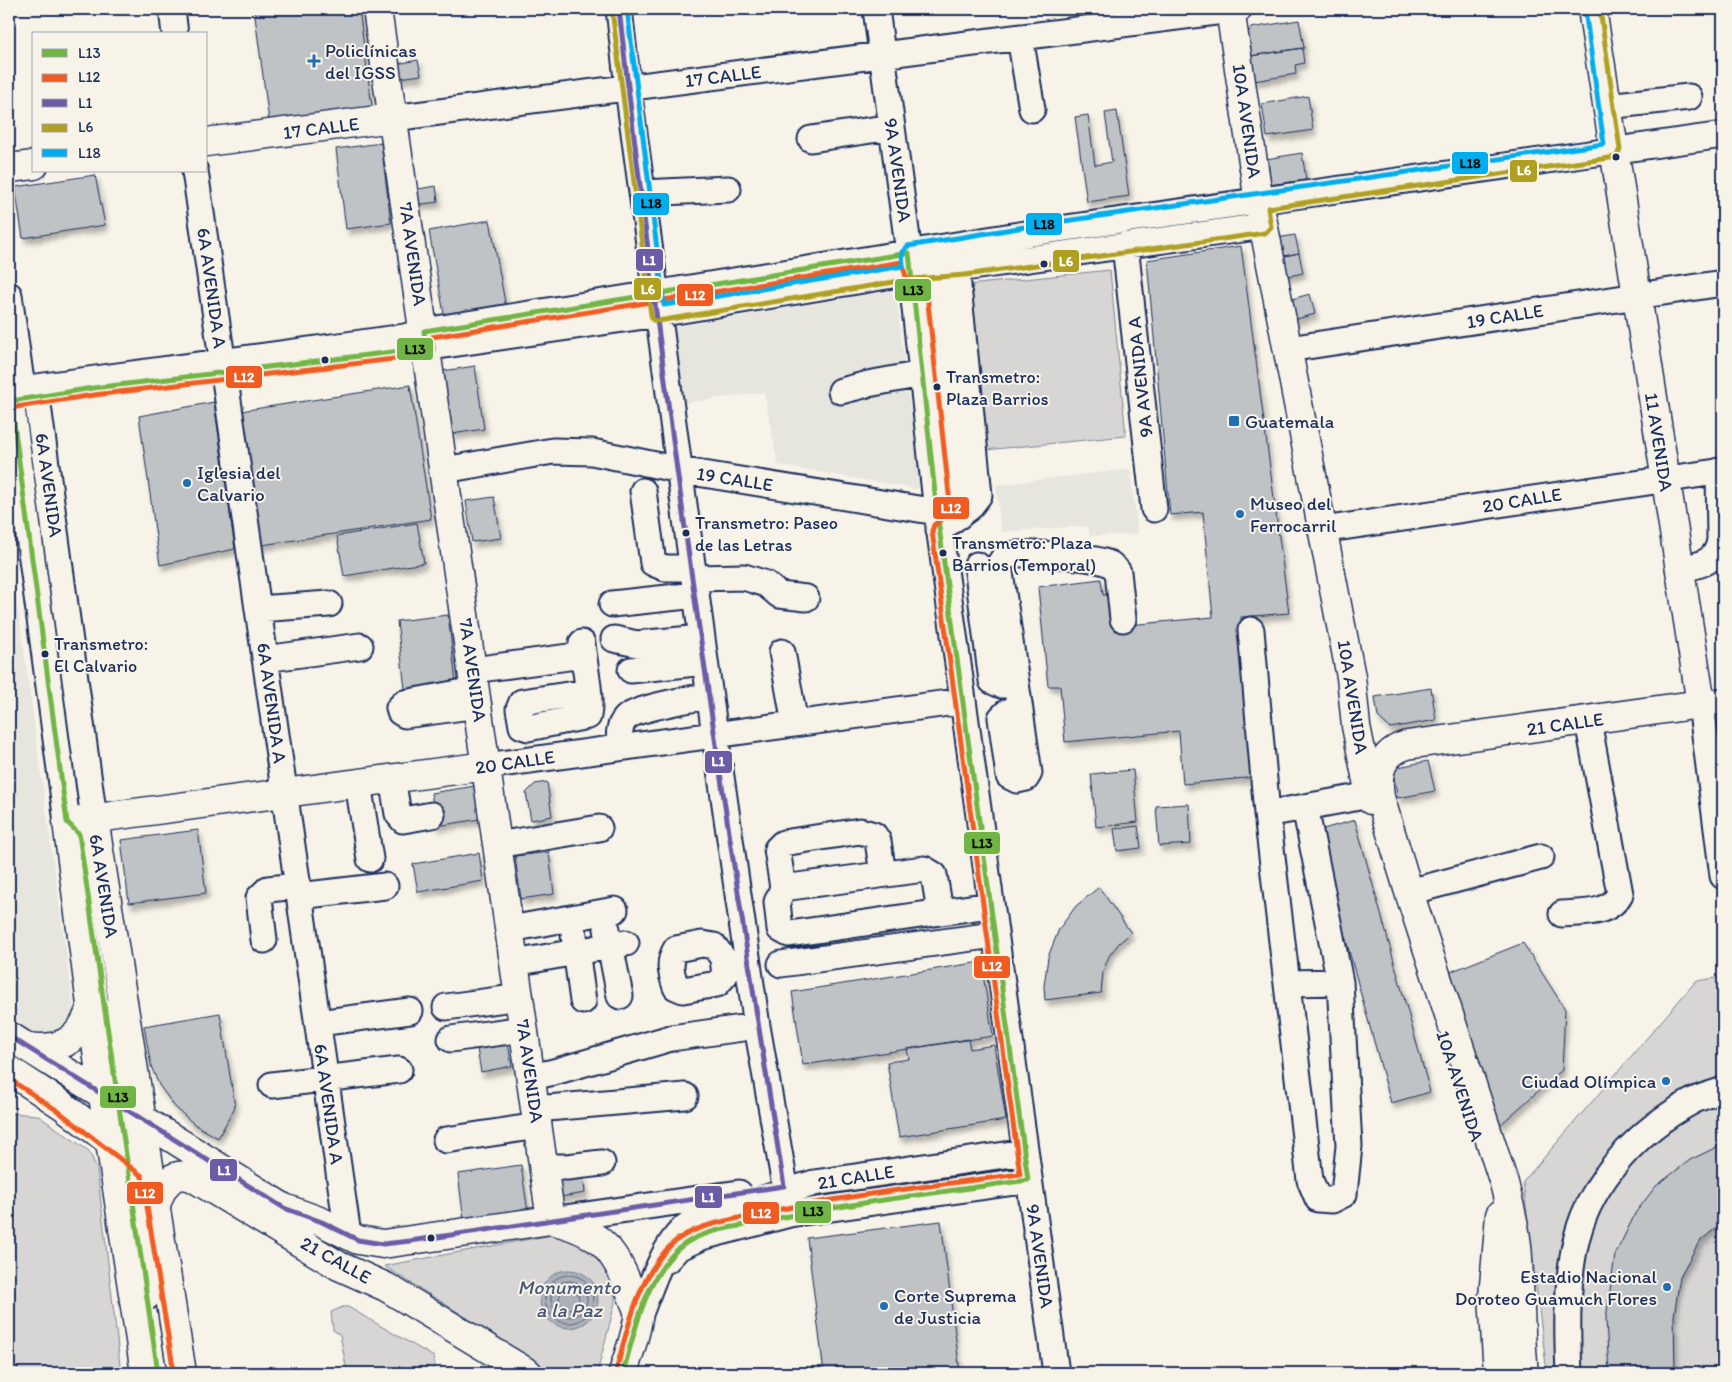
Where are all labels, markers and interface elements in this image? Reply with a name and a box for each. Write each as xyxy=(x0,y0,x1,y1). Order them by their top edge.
legend xyxy=(32,32,208,172)
place label: Policlínicas del IGSS xyxy=(325,39,417,84)
text: L13 xyxy=(78,44,101,62)
marker: Policlínicas del IGSS xyxy=(307,54,321,68)
street label: 17 CALLE xyxy=(684,60,763,92)
street label: 10A AVENIDA xyxy=(1228,62,1266,180)
text: L12 xyxy=(78,68,101,86)
text: L1 xyxy=(78,94,93,112)
street label: 17 CALLE xyxy=(282,112,361,144)
street label: 9A AVENIDA xyxy=(879,116,917,224)
text: L6 xyxy=(78,118,94,136)
text: L18 xyxy=(78,144,101,162)
line badge: L18 xyxy=(1451,151,1489,175)
unlabelled marker xyxy=(1611,152,1621,162)
text: L18 xyxy=(1459,155,1481,172)
line badge: L6 xyxy=(1509,159,1538,183)
text: L6 xyxy=(1517,162,1532,179)
line badge: L18 xyxy=(632,192,670,216)
text: L18 xyxy=(640,195,662,212)
street label: 7A AVENIDA xyxy=(394,201,432,307)
line badge: L18 xyxy=(1025,212,1063,236)
text: L18 xyxy=(1033,216,1055,233)
street label: 6A AVENIDA A xyxy=(192,226,232,350)
line badge: L1 xyxy=(635,248,664,272)
line badge: L6 xyxy=(1052,249,1080,273)
text: L1 xyxy=(642,252,656,269)
text: L6 xyxy=(1059,253,1074,270)
unlabelled marker xyxy=(1039,259,1049,269)
line badge: L6 xyxy=(633,277,662,301)
line badge: L13 xyxy=(894,278,932,302)
text: L6 xyxy=(641,281,656,298)
text: L13 xyxy=(902,282,924,299)
line badge: L12 xyxy=(676,283,714,307)
text: L12 xyxy=(685,287,706,304)
street label: 19 CALLE xyxy=(1465,299,1545,333)
street label: 9A AVENIDA A xyxy=(1122,315,1158,439)
line badge: L13 xyxy=(396,337,434,361)
text: L13 xyxy=(404,341,426,358)
unlabelled marker xyxy=(320,355,330,365)
line badge: L12 xyxy=(225,365,263,389)
place label: Transmetro: Plaza Barrios xyxy=(946,366,1049,410)
text: L12 xyxy=(234,369,255,386)
marker: Transmetro: Plaza Barrios xyxy=(932,382,942,392)
street label: 11 AVENIDA xyxy=(1640,391,1678,493)
place label: Guatemala xyxy=(1245,410,1334,433)
marker: Guatemala xyxy=(1227,414,1241,428)
street label: 6A AVENIDA xyxy=(30,431,68,539)
place label: Iglesia del Calvario xyxy=(197,461,281,506)
street label: 19 CALLE xyxy=(695,462,775,496)
marker: Iglesia del Calvario xyxy=(181,477,193,489)
street label: 20 CALLE xyxy=(1481,482,1564,518)
place label: Museo del Ferrocarril xyxy=(1250,492,1337,537)
line badge: L12 xyxy=(932,496,970,520)
text: L12 xyxy=(941,500,962,517)
marker: Museo del Ferrocarril xyxy=(1234,508,1246,520)
place label: Transmetro: Paseo de las Letras xyxy=(695,512,838,556)
marker: Transmetro: Paseo de las Letras xyxy=(681,528,691,538)
place label: Transmetro: Plaza Barrios (Temporal) xyxy=(952,532,1096,576)
marker: Transmetro: Plaza Barrios (Temporal) xyxy=(938,548,948,558)
street label: 7A AVENIDA xyxy=(454,617,492,723)
place label: Transmetro: El Calvario xyxy=(54,633,148,677)
street label: 10A AVENIDA xyxy=(1333,638,1373,756)
street label: 6A AVENIDA A xyxy=(252,641,292,765)
marker: Transmetro: El Calvario xyxy=(40,649,50,659)
street label: 21 CALLE xyxy=(1525,707,1605,741)
street label: 20 CALLE xyxy=(474,745,557,779)
line badge: L1 xyxy=(704,750,733,774)
text: L1 xyxy=(711,753,725,770)
line badge: L13 xyxy=(963,831,1001,855)
street label: 6A AVENIDA xyxy=(84,832,124,940)
text: L13 xyxy=(971,835,993,852)
line badge: L12 xyxy=(973,955,1011,979)
text: L12 xyxy=(982,958,1003,975)
street label: 7A AVENIDA xyxy=(511,1018,549,1124)
street label: 10A AVENIDA xyxy=(1431,1028,1489,1144)
street label: 6A AVENIDA A xyxy=(309,1042,349,1166)
place label: Ciudad Olímpica xyxy=(1521,1070,1656,1093)
marker: Ciudad Olímpica xyxy=(1660,1075,1672,1087)
line badge: L13 xyxy=(99,1085,137,1109)
text: L13 xyxy=(107,1089,129,1106)
line badge: L1 xyxy=(209,1158,238,1182)
street label: 21 CALLE xyxy=(816,1160,896,1194)
text: L1 xyxy=(217,1162,231,1179)
line badge: L12 xyxy=(126,1181,164,1205)
text: L12 xyxy=(135,1185,156,1202)
line badge: L1 xyxy=(694,1185,723,1209)
text: L1 xyxy=(701,1189,715,1206)
line badge: L13 xyxy=(794,1200,832,1224)
line badge: L12 xyxy=(742,1201,780,1225)
street label: 9A AVENIDA xyxy=(1021,1202,1059,1310)
text: L13 xyxy=(802,1203,824,1220)
text: L12 xyxy=(751,1205,772,1222)
street label: 21 CALLE xyxy=(297,1231,376,1289)
unlabelled marker xyxy=(426,1233,436,1243)
place label: Estadio Nacional Doroteo Guamuch Flores xyxy=(1455,1265,1658,1310)
water label: Monumento a la Paz xyxy=(517,1275,621,1322)
marker: Estadio Nacional Doroteo Guamuch Flores xyxy=(1661,1281,1673,1293)
place label: Corte Suprema de Justicia xyxy=(894,1284,1016,1329)
marker: Corte Suprema de Justicia xyxy=(878,1300,890,1312)

